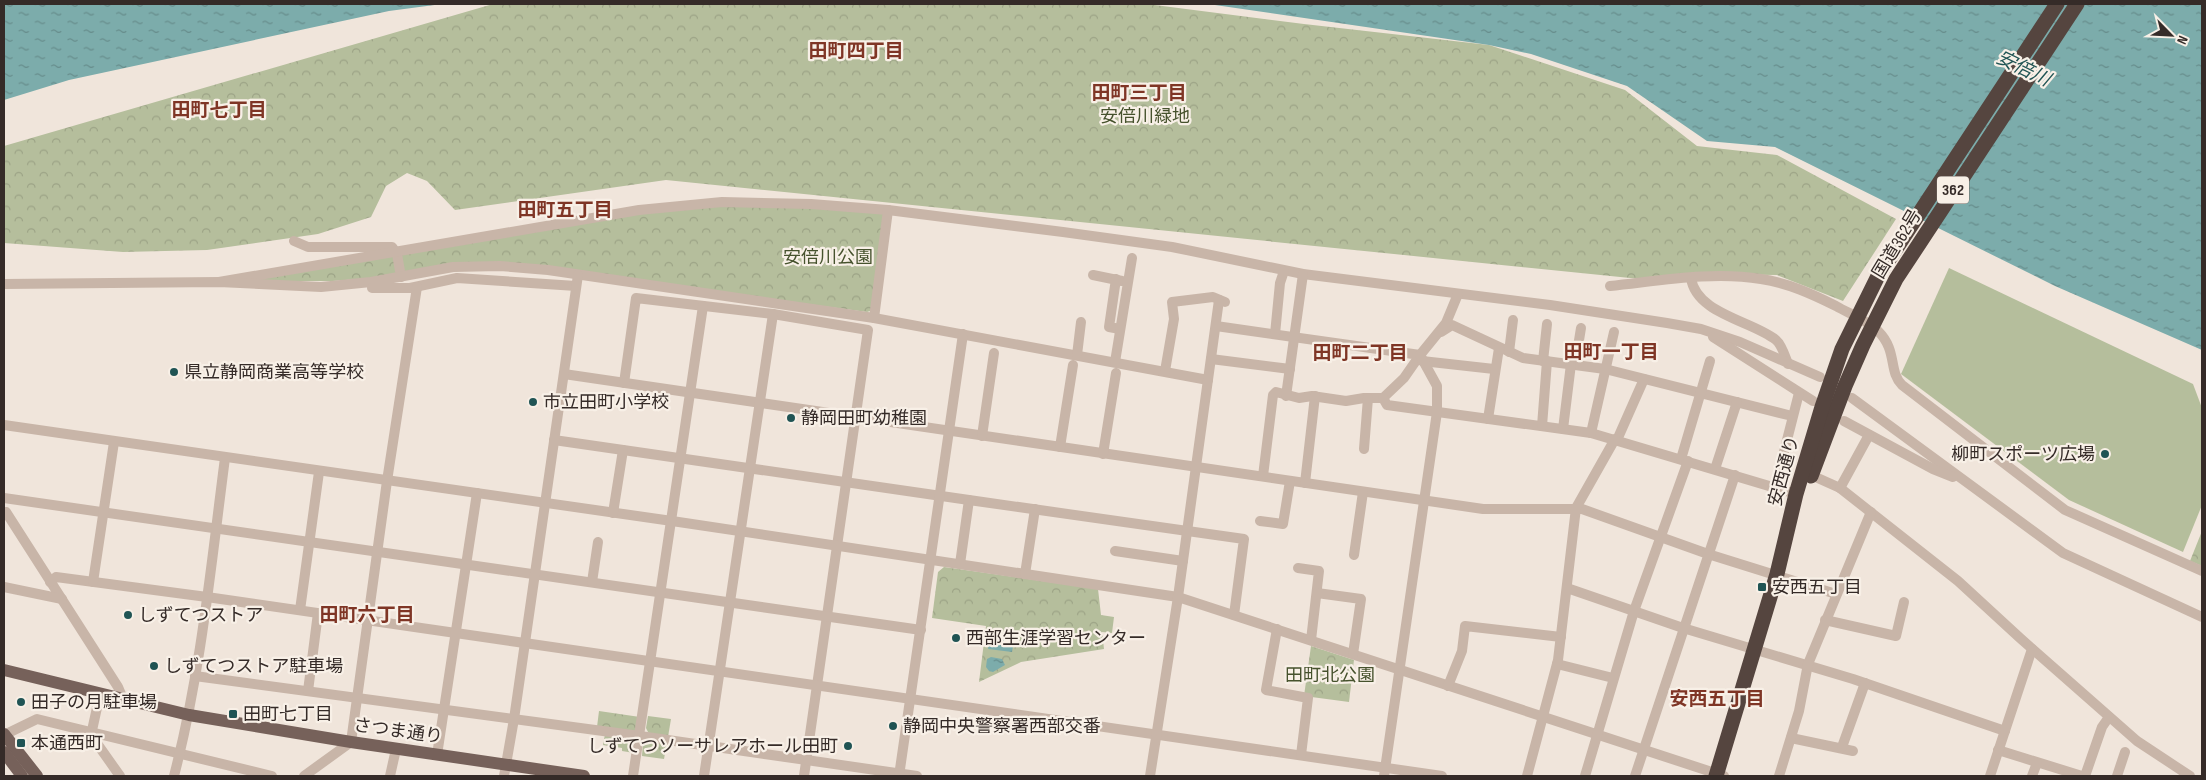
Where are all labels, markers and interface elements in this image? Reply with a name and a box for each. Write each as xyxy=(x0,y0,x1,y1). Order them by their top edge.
north arrow xyxy=(2146,10,2196,60)
text: N xyxy=(2173,33,2192,47)
district label: 田町四丁目 xyxy=(808,40,904,63)
water label: 安倍川 xyxy=(1992,46,2055,93)
district label: 田町三丁目 xyxy=(1091,82,1187,105)
district label: 田町七丁目 xyxy=(171,99,267,122)
park label: 安倍川緑地 xyxy=(1100,106,1190,127)
road number: 362 xyxy=(1937,176,1969,204)
district label: 田町五丁目 xyxy=(517,199,613,222)
street label: 国道362号 xyxy=(1868,206,1926,282)
park label: 安倍川公園 xyxy=(783,247,873,268)
district label: 田町一丁目 xyxy=(1563,341,1659,364)
district label: 田町二丁目 xyxy=(1312,342,1408,365)
place label: 県立静岡商業高等学校 xyxy=(184,362,364,383)
marker: 県立静岡商業高等学校 xyxy=(168,366,180,378)
place label: 市立田町小学校 xyxy=(543,392,669,413)
marker: 市立田町小学校 xyxy=(527,396,539,408)
place label: 静岡田町幼稚園 xyxy=(801,408,927,429)
marker: 静岡田町幼稚園 xyxy=(785,412,797,424)
street label: 安西通り xyxy=(1765,434,1803,508)
place label: 柳町スポーツ広場 xyxy=(1951,444,2095,465)
marker: 柳町スポーツ広場 xyxy=(2099,448,2111,460)
place label: 安西五丁目 xyxy=(1772,577,1862,598)
marker: 安西五丁目 xyxy=(1756,581,1768,593)
district label: 田町六丁目 xyxy=(319,604,415,627)
place label: しずてつストア xyxy=(138,605,263,626)
marker: しずてつストア xyxy=(122,609,134,621)
place label: 西部生涯学習センター xyxy=(966,628,1146,649)
marker: 西部生涯学習センター xyxy=(950,632,962,644)
place label: しずてつストア駐車場 xyxy=(164,656,343,677)
marker: しずてつストア駐車場 xyxy=(148,660,160,672)
park label: 田町北公園 xyxy=(1285,665,1375,686)
district label: 安西五丁目 xyxy=(1669,688,1765,711)
place label: 田子の月駐車場 xyxy=(31,692,157,713)
marker: 田子の月駐車場 xyxy=(15,696,27,708)
place label: 田町七丁目 xyxy=(243,704,333,725)
marker: 田町七丁目 xyxy=(227,708,239,720)
street label: さつま通り xyxy=(352,714,444,748)
place label: 静岡中央警察署西部交番 xyxy=(903,716,1101,737)
marker: 静岡中央警察署西部交番 xyxy=(887,720,899,732)
place label: 本通西町 xyxy=(31,733,103,754)
place label: しずてつソーサレアホール田町 xyxy=(587,736,838,757)
marker: 本通西町 xyxy=(15,737,27,749)
marker: しずてつソーサレアホール田町 xyxy=(842,740,854,752)

